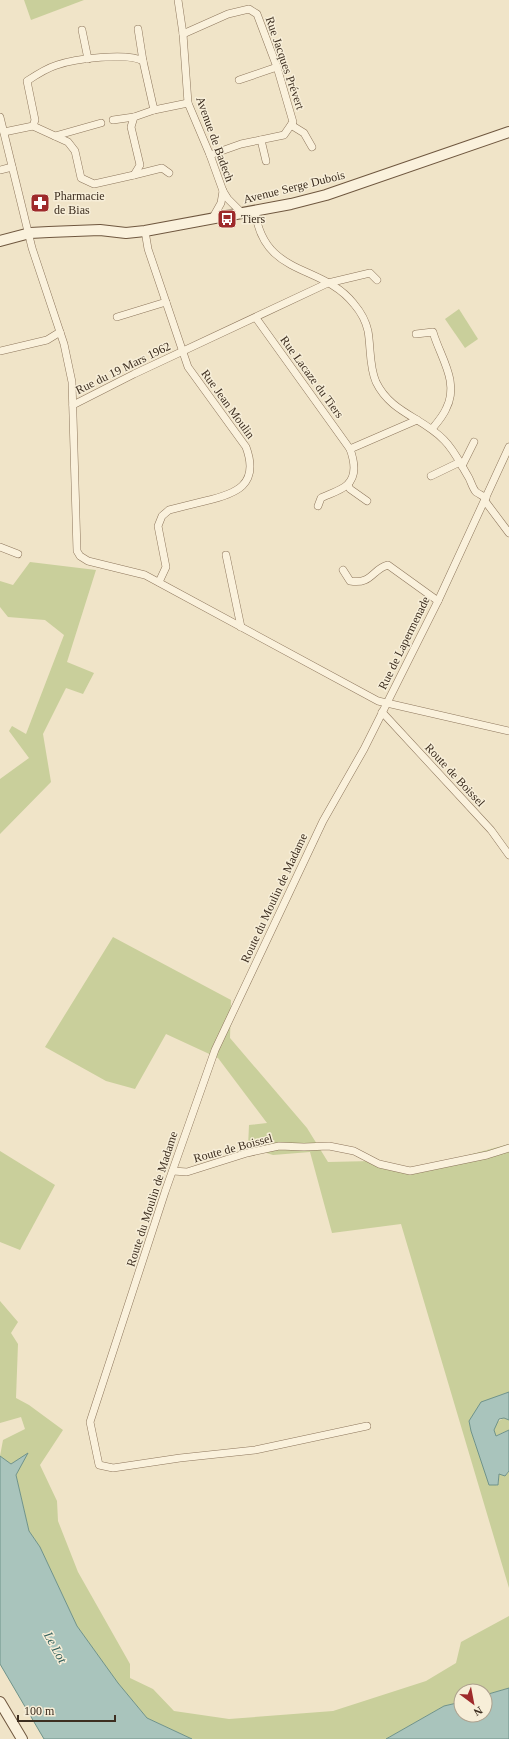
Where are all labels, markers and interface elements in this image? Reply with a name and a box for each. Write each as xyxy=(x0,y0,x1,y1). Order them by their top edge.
street label: Rue Jacques Prévert xyxy=(263,15,308,112)
street label: Avenue de Badech xyxy=(193,94,237,184)
street label: Avenue Serge Dubois xyxy=(242,168,347,206)
place label: Pharmacie de Bias xyxy=(54,189,105,217)
pharmacy icon: Pharmacie de Bias xyxy=(29,192,51,214)
bus stop icon: Tiers xyxy=(216,208,238,230)
place label: Tiers xyxy=(241,212,266,226)
street label: Rue Lacaze du Tiers xyxy=(277,333,347,421)
street label: Rue du 19 Mars 1962 xyxy=(73,339,173,397)
street label: Rue Jean Moulin xyxy=(198,367,258,441)
street label: Rue de Lapermenade xyxy=(375,594,433,692)
street label: Route de Boissel xyxy=(422,740,488,810)
street label: Route du Moulin de Madame xyxy=(238,831,310,965)
street label: Route du Moulin de Madame xyxy=(124,1130,180,1268)
street label: Route de Boissel xyxy=(192,1131,275,1165)
water label: Le Lot xyxy=(40,1628,70,1666)
north arrow xyxy=(453,1683,493,1723)
scale bar xyxy=(18,1697,115,1723)
text: 100 m xyxy=(24,1704,55,1718)
text: N xyxy=(472,1704,485,1719)

